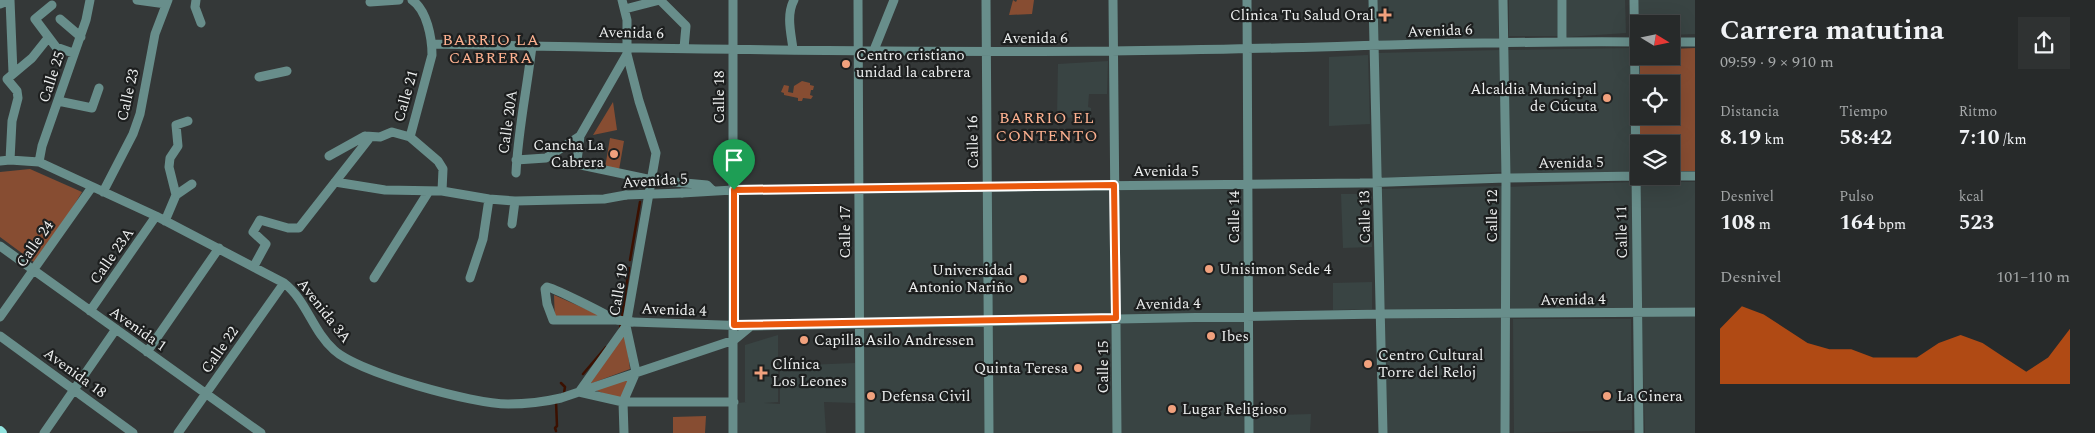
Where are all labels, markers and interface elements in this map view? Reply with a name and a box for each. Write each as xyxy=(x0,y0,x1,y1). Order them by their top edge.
place label: Clinica Tu Salud Oral xyxy=(1230,4,1374,27)
marker: Clinica Tu Salud Oral xyxy=(1378,8,1392,22)
text: Carrera matutina xyxy=(1720,9,1944,52)
north arrow xyxy=(1630,15,1680,65)
map controls xyxy=(1630,15,1680,185)
button: share xyxy=(2018,17,2070,69)
street label: Avenida 6 xyxy=(1407,18,1474,44)
street label: Avenida 6 xyxy=(598,21,664,45)
street label: Avenida 6 xyxy=(1002,27,1068,50)
district label: BARRIO LA CABRERA xyxy=(442,28,540,70)
place label: Centro cristiano unidad la cabrera xyxy=(856,44,971,84)
street label: Calle 25 xyxy=(33,48,71,106)
text: 09:59 · 9 × 910 m xyxy=(1720,50,1834,74)
marker: Centro cristiano unidad la cabrera xyxy=(840,58,852,70)
street label: Calle 23 xyxy=(111,66,145,123)
street label: Calle 21 xyxy=(388,67,424,125)
street label: Calle 18 xyxy=(708,71,731,123)
button: locate xyxy=(1630,75,1680,125)
place label: Alcaldia Municipal de Cúcuta xyxy=(1470,78,1598,118)
street label: Calle 20A xyxy=(492,89,524,155)
marker: Alcaldia Municipal de Cúcuta xyxy=(1601,92,1613,104)
text: Distancia xyxy=(1720,101,1779,122)
text: Tiempo xyxy=(1839,101,1888,122)
text: Ritmo xyxy=(1959,101,1997,122)
district label: BARRIO EL CONTENTO xyxy=(995,106,1099,148)
street label: Calle 16 xyxy=(961,115,985,169)
text: 8.19 xyxy=(1720,122,1761,154)
text: 58:42 xyxy=(1839,122,1892,154)
text: 7:10 xyxy=(1959,122,2000,154)
text: km xyxy=(1761,129,1784,150)
text: /km xyxy=(2000,129,2027,150)
place label: Cancha La Cabrera xyxy=(533,134,605,174)
button: layers xyxy=(1630,135,1680,185)
pin xyxy=(713,139,755,190)
icon: arrive xyxy=(720,146,748,174)
marker: Cancha La Cabrera xyxy=(608,148,620,160)
street label: Avenida 5 xyxy=(1538,151,1604,175)
street label: Avenida 5 xyxy=(1133,160,1199,183)
street label: Avenida 5 xyxy=(622,167,688,195)
text: Desnivel xyxy=(1720,186,1774,207)
text: Pulso xyxy=(1839,186,1874,207)
text: kcal xyxy=(1959,186,1984,207)
street label: Calle 14 xyxy=(1223,190,1246,243)
street label: Calle 13 xyxy=(1353,190,1377,244)
street label: Calle 12 xyxy=(1481,190,1504,242)
street label: Calle 11 xyxy=(1610,205,1634,259)
street label: Calle 17 xyxy=(834,206,857,258)
text: 108 xyxy=(1720,207,1755,239)
text: 164 xyxy=(1839,207,1875,239)
text: 523 xyxy=(1959,207,1994,239)
text: m xyxy=(1755,214,1771,235)
text: bpm xyxy=(1875,214,1906,235)
street label: Calle 24 xyxy=(10,215,60,272)
street label: Calle 23A xyxy=(84,223,140,289)
place label: Unisimon Sede 4 xyxy=(1219,258,1332,281)
place label: Universidad Antonio Nariño xyxy=(908,259,1013,299)
street label: Calle 19 xyxy=(603,262,635,318)
marker: Unisimon Sede 4 xyxy=(1203,263,1215,275)
text: Desnivel xyxy=(1720,265,1781,289)
text: 101–110 m xyxy=(1996,265,2070,289)
marker: Universidad Antonio Nariño xyxy=(1017,273,1029,285)
street label: Avenida 3A xyxy=(291,274,357,348)
street label: Avenida 4 xyxy=(1540,288,1606,312)
street label: Avenida 4 xyxy=(1135,292,1201,316)
street label: Avenida 4 xyxy=(641,297,708,323)
street label: Avenida 1 xyxy=(105,301,171,357)
street label: Calle 22 xyxy=(195,322,245,378)
place label: Ibes xyxy=(1221,325,1249,348)
place label: Capilla Asilo Andressen xyxy=(814,329,975,352)
marker: Ibes xyxy=(1205,330,1217,342)
marker: Capilla Asilo Andressen xyxy=(798,334,810,346)
street label: Calle 15 xyxy=(1092,341,1115,393)
street label: Avenida 18 xyxy=(39,342,111,404)
place label: Centro Cultural Torre del Reloj xyxy=(1378,344,1483,384)
place label: Clínica Los Leones xyxy=(772,353,847,393)
place label: Quinta Teresa xyxy=(974,357,1069,380)
marker: Centro Cultural Torre del Reloj xyxy=(1362,358,1374,370)
marker: Quinta Teresa xyxy=(1072,362,1084,374)
marker: Clínica Los Leones xyxy=(754,366,768,380)
place label: Defensa Civil xyxy=(881,385,970,408)
place label: La Cinera xyxy=(1617,385,1683,408)
marker: Defensa Civil xyxy=(865,390,877,402)
marker: La Cinera xyxy=(1601,390,1613,402)
place label: Lugar Religioso xyxy=(1182,398,1287,421)
marker: Lugar Religioso xyxy=(1166,403,1178,415)

